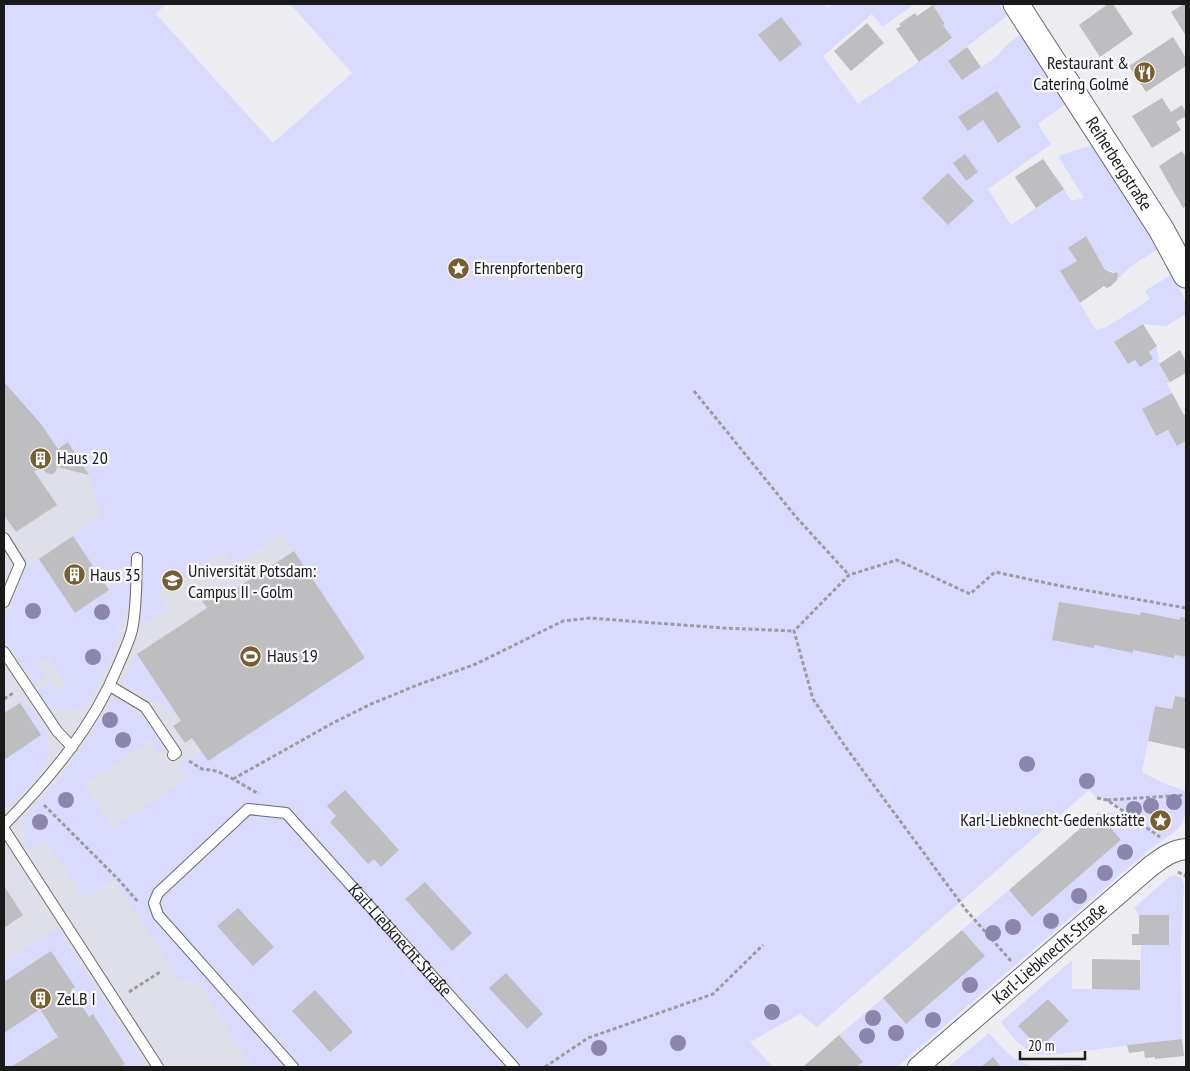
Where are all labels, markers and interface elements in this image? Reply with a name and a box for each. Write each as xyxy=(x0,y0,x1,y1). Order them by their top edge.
place label: Restaurant & Catering Golmé xyxy=(1033,51,1129,95)
restaurant icon: Restaurant & Catering Golmé xyxy=(1133,61,1157,85)
street label: Reiherbergstraße xyxy=(1081,112,1158,215)
place icon: Ehrenpfortenberg xyxy=(446,256,470,280)
place label: Ehrenpfortenberg xyxy=(474,256,583,279)
building icon: Haus 20 xyxy=(29,446,53,470)
place label: Haus 20 xyxy=(57,446,108,469)
place label: Universität Potsdam: Campus II - Golm xyxy=(188,559,317,603)
building icon: Haus 35 xyxy=(62,563,86,587)
place label: Haus 35 xyxy=(90,563,141,586)
school or university icon: Universität Potsdam: Campus II - Golm xyxy=(160,569,184,593)
sports icon: Haus 19 xyxy=(239,644,263,668)
place label: Haus 19 xyxy=(267,644,318,667)
place label: Karl-Liebknecht-Gedenkstätte xyxy=(960,808,1145,831)
place icon: Karl-Liebknecht-Gedenkstätte xyxy=(1149,808,1173,832)
street label: Karl-Liebknecht-Straße xyxy=(344,879,457,1001)
street label: Karl-Liebknecht-Straße xyxy=(987,897,1111,1009)
building icon: ZeLB I xyxy=(29,987,53,1011)
place label: ZeLB I xyxy=(57,987,96,1010)
scale bar xyxy=(1020,1028,1085,1060)
text: 20 m xyxy=(1028,1036,1054,1055)

